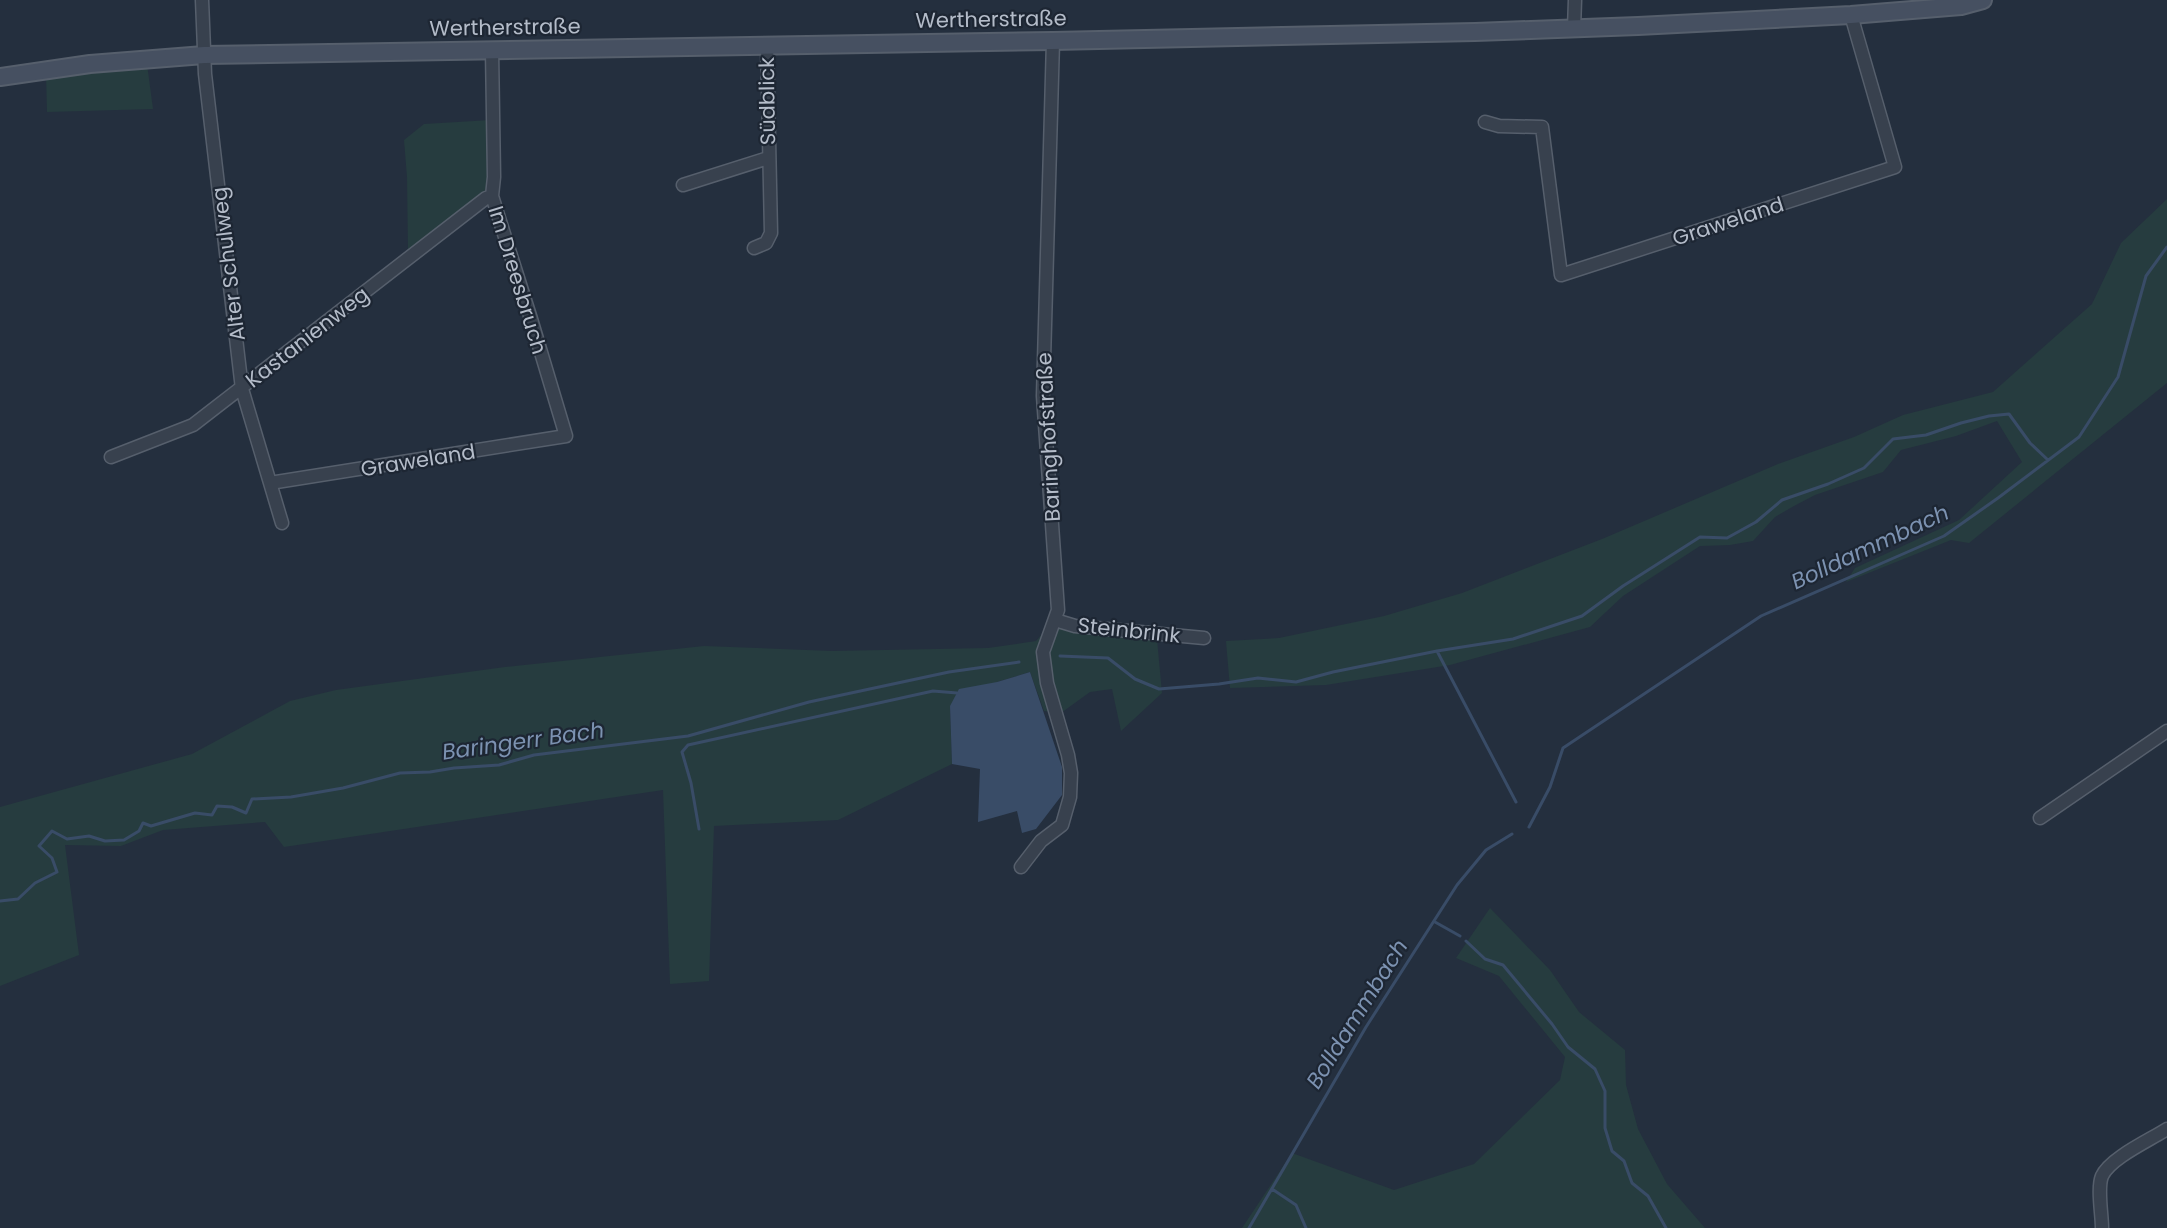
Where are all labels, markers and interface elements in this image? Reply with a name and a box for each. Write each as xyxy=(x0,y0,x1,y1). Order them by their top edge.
street label: Wertherstraße xyxy=(915,3,1067,35)
street label: Wertherstraße xyxy=(429,11,581,43)
street label: Südblick xyxy=(752,57,782,145)
street label: Alter Schulweg xyxy=(204,185,252,343)
street label: Graweland xyxy=(1669,189,1787,253)
street label: Im Dreesbruch xyxy=(482,202,554,358)
street label: Kastanienweg xyxy=(239,280,375,394)
street label: Baringhofstraße xyxy=(1029,352,1067,522)
street label: Graweland xyxy=(359,437,477,483)
water label: Bolldammbach xyxy=(1786,497,1954,597)
street label: Steinbrink xyxy=(1076,610,1182,650)
water label: Baringerr Bach xyxy=(440,714,606,768)
water label: Bolldammbach xyxy=(1299,933,1415,1095)

